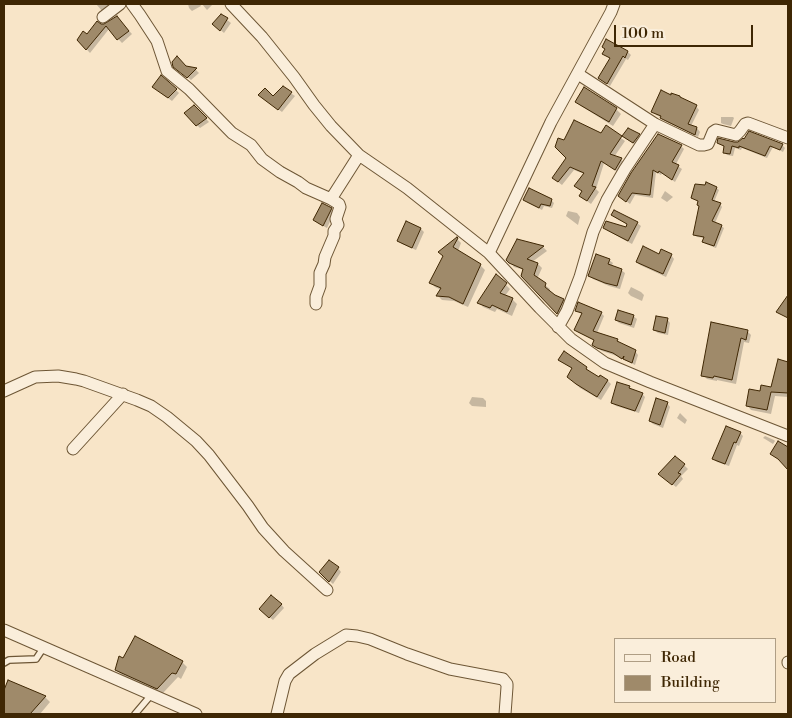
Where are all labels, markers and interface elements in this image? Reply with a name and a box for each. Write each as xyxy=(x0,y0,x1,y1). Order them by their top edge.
scale bar xyxy=(617,15,756,47)
text: 100 m xyxy=(622,24,664,43)
legend xyxy=(614,638,777,703)
text: Road xyxy=(661,648,696,667)
text: Building xyxy=(661,673,720,692)

